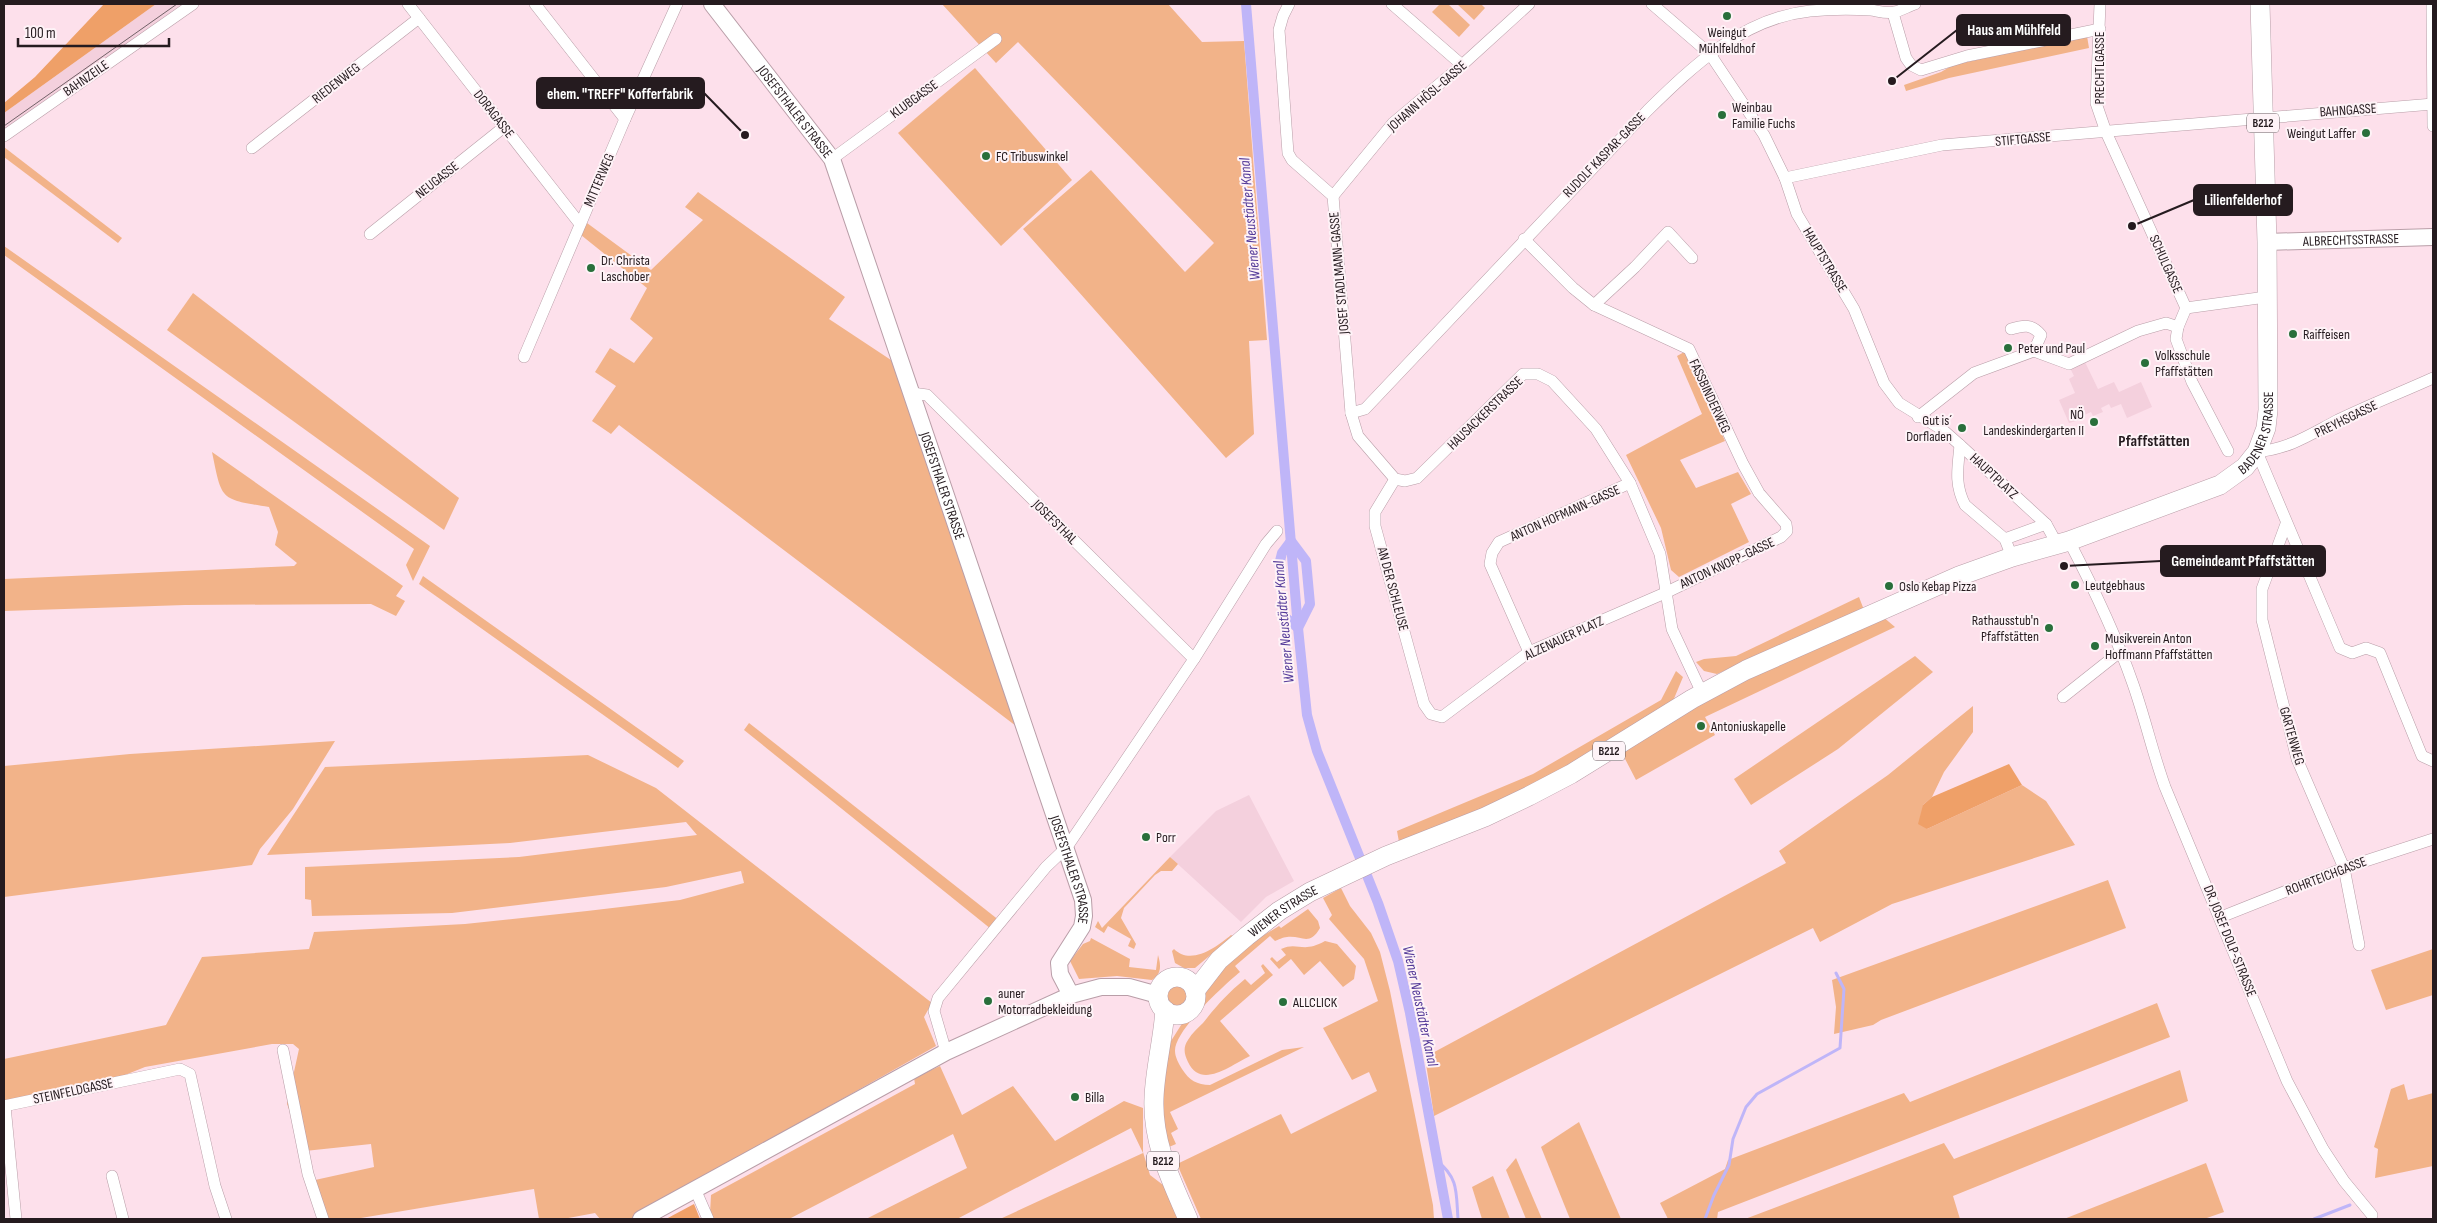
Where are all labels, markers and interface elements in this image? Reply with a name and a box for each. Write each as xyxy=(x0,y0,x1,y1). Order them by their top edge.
marker: Weingut Mühlfeldhof xyxy=(1721,10,1733,22)
scale bar xyxy=(18,15,169,47)
callout: Haus am Mühlfeld xyxy=(1957,15,2070,45)
text: Haus am Mühlfeld xyxy=(1967,21,2061,40)
text: 100 m xyxy=(25,24,56,43)
place label: Weingut Mühlfeldhof xyxy=(1699,24,1756,57)
street label: PRECHTLGASSE xyxy=(2091,31,2108,105)
street label: BAHNZEILE xyxy=(60,56,112,100)
street label: JOHANN HÖSL-GASSE xyxy=(1383,57,1470,136)
street label: RIEDENWEG xyxy=(308,59,364,107)
street label: JOSEFSTHALER STRASSE xyxy=(753,61,837,161)
street label: KLUBGASSE xyxy=(887,76,941,122)
callout: ehem. "TREFF" Kofferfabrik xyxy=(537,78,704,108)
text: ehem. "TREFF" Kofferfabrik xyxy=(547,85,694,104)
street label: DORAGASSE xyxy=(470,86,518,142)
place label: Weinbau Familie Fuchs xyxy=(1732,99,1795,132)
street label: BAHNGASSE xyxy=(2319,100,2377,120)
street label: RUDOLF KASPAR-GASSE xyxy=(1559,109,1649,201)
marker: Weinbau Familie Fuchs xyxy=(1716,109,1728,121)
road number: B212 xyxy=(2247,114,2279,132)
place label: Weingut Laffer xyxy=(2287,125,2356,142)
marker: Weingut Laffer xyxy=(2360,127,2372,139)
street label: STIFTGASSE xyxy=(1994,128,2052,150)
place label: FC Tribuswinkel xyxy=(996,148,1068,165)
marker: FC Tribuswinkel xyxy=(980,150,992,162)
street label: MITTERWEG xyxy=(580,151,618,209)
water label: Wiener Neustädter Kanal xyxy=(1235,156,1265,281)
street label: NEUGASSE xyxy=(412,158,462,202)
callout: Lilienfelderhof xyxy=(2194,185,2292,215)
text: Lilienfelderhof xyxy=(2204,191,2282,210)
street label: JOSEF STADLMANN-GASSE xyxy=(1325,211,1353,336)
street label: HAUPTSTRASSE xyxy=(1799,224,1851,296)
street label: ALBRECHTSSTRASSE xyxy=(2302,230,2400,249)
street label: SCHULGASSE xyxy=(2146,232,2187,296)
place label: Dr. Christa Laschober xyxy=(601,252,650,285)
marker: Dr. Christa Laschober xyxy=(585,262,597,274)
place label: Raiffeisen xyxy=(2303,326,2350,343)
marker: Raiffeisen xyxy=(2287,328,2299,340)
place label: Peter und Paul xyxy=(2018,340,2085,357)
marker: Peter und Paul xyxy=(2002,342,2014,354)
place label: Volksschule Pfaffstätten xyxy=(2155,347,2213,380)
street label: FASSBINDERWEG xyxy=(1685,356,1735,436)
marker: Volksschule Pfaffstätten xyxy=(2139,357,2151,369)
street label: HAUSACKERSTRASSE xyxy=(1444,372,1527,453)
street label: BADENER STRASSE xyxy=(2235,391,2277,478)
street label: PREYHSGASSE xyxy=(2312,396,2380,441)
place label: NÖ Landeskindergarten II xyxy=(1983,406,2084,439)
place label: Gut is´ Dorfladen xyxy=(1906,412,1952,445)
marker: NÖ Landeskindergarten II xyxy=(2088,416,2100,428)
marker: Gut is´ Dorfladen xyxy=(1956,422,1968,434)
street label: JOSEFSTHALER STRASSE xyxy=(916,429,969,542)
district label: Pfaffstätten xyxy=(2118,432,2190,451)
street label: HAUPTPLATZ xyxy=(1966,449,2022,503)
street label: ANTON HOFMANN-GASSE xyxy=(1506,481,1623,545)
street label: JOSEFSTHAL xyxy=(1028,495,1081,548)
street label: ANTON KNOPP-GASSE xyxy=(1676,534,1777,593)
street label: AN DER SCHLEUSE xyxy=(1373,544,1412,633)
callout: Gemeindeamt Pfaffstätten xyxy=(2161,546,2325,576)
text: Gemeindeamt Pfaffstätten xyxy=(2171,552,2315,571)
water label: Wiener Neustädter Kanal xyxy=(1269,559,1299,684)
place label: Leutgebhaus xyxy=(2085,577,2145,594)
place label: Oslo Kebap Pizza xyxy=(1899,578,1976,595)
marker: Leutgebhaus xyxy=(2069,579,2081,591)
marker: Oslo Kebap Pizza xyxy=(1883,580,1895,592)
street label: ALZENAUER PLATZ xyxy=(1521,612,1606,664)
place label: Rathausstub'n Pfaffstätten xyxy=(1972,612,2039,645)
marker: Rathausstub'n Pfaffstätten xyxy=(2043,622,2055,634)
place label: Musikverein Anton Hoffmann Pfaffstätten xyxy=(2105,630,2212,663)
marker: Musikverein Anton Hoffmann Pfaffstätten xyxy=(2089,640,2101,652)
street label: GARTENWEG xyxy=(2276,705,2308,767)
place label: Antoniuskapelle xyxy=(1710,718,1786,735)
marker: Antoniuskapelle xyxy=(1695,720,1707,732)
road number: B212 xyxy=(1593,741,1625,760)
street label: JOSEFSTHALER STRASSE xyxy=(1046,812,1093,926)
place label: Porr xyxy=(1156,829,1176,846)
marker: Porr xyxy=(1140,831,1152,843)
street label: ROHRTEICHGASSE xyxy=(2283,853,2369,899)
street label: WIENER STRASSE xyxy=(1245,881,1321,941)
street label: DR. JOSEF DOLP-STRASSE xyxy=(2200,883,2260,999)
water label: Wiener Neustädter Kanal xyxy=(1398,944,1442,1069)
place label: auner Motorradbekleidung xyxy=(998,985,1092,1018)
place label: ALLCLICK xyxy=(1292,994,1338,1011)
marker: auner Motorradbekleidung xyxy=(982,995,994,1007)
marker: ALLCLICK xyxy=(1277,996,1289,1008)
street label: STEINFELDGASSE xyxy=(32,1074,115,1108)
place label: Billa xyxy=(1085,1089,1104,1106)
marker: Billa xyxy=(1069,1091,1081,1103)
road number: B212 xyxy=(1147,1152,1179,1170)

